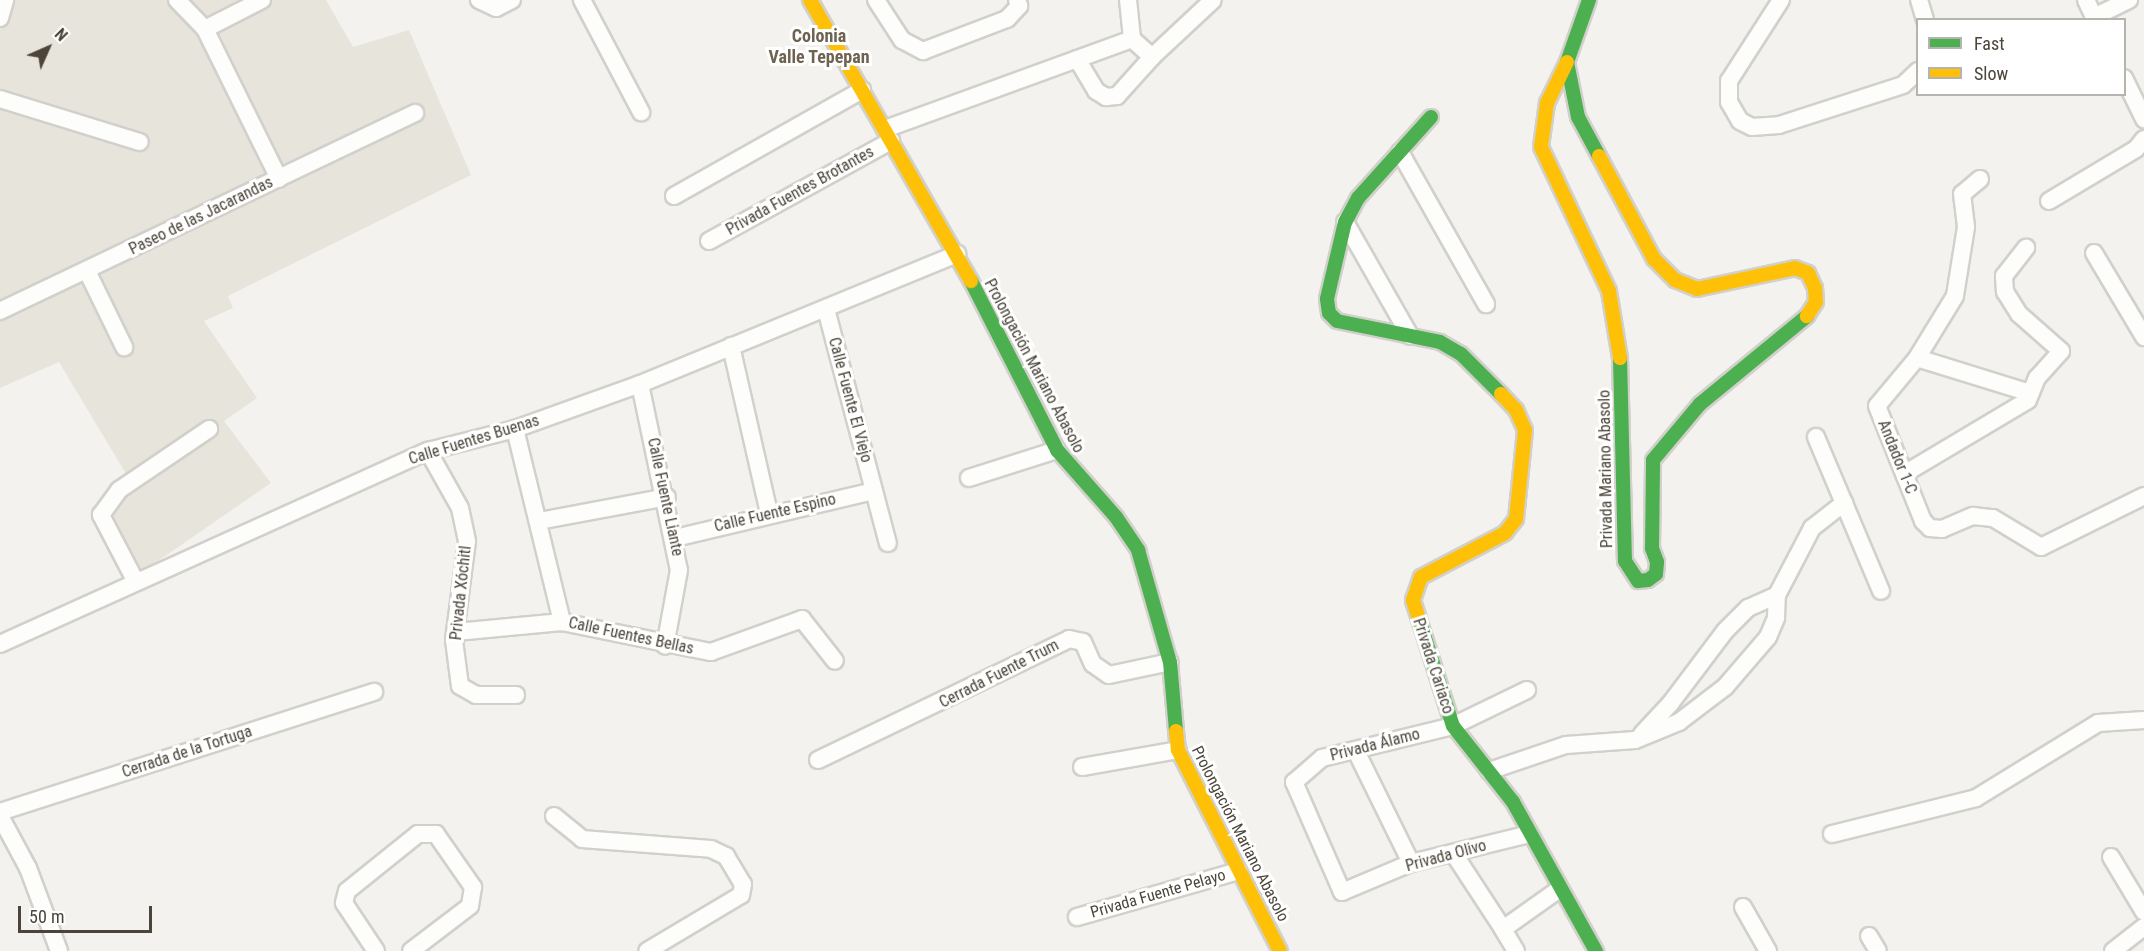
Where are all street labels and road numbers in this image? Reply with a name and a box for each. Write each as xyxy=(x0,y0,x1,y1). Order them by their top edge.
street label: Privada Fuentes Brotantes xyxy=(723,142,877,240)
street label: Paseo de las Jacarandas xyxy=(126,173,276,259)
street label: Prolongación Mariano Abasolo xyxy=(980,276,1088,456)
street label: Calle Fuente El Viejo xyxy=(824,335,876,465)
street label: Privada Mariano Abasolo xyxy=(1595,390,1617,548)
street label: Calle Fuentes Buenas xyxy=(406,411,542,469)
street label: Andador 1-C xyxy=(1873,417,1921,497)
street label: Calle Fuente Liante xyxy=(643,436,687,558)
street label: Calle Fuente Espino xyxy=(712,490,838,536)
street label: Privada Xóchitl xyxy=(446,545,476,641)
street label: Calle Fuentes Bellas xyxy=(567,613,695,659)
street label: Privada Cariaco xyxy=(1409,616,1457,716)
street label: Cerrada Fuente Trum xyxy=(936,636,1062,712)
street label: Cerrada de la Tortuga xyxy=(119,722,255,782)
street label: Privada Álamo xyxy=(1328,725,1422,765)
street label: Prolongación Mariano Abasolo xyxy=(1187,743,1293,925)
street label: Privada Olivo xyxy=(1404,836,1488,876)
street label: Privada Fuente Pelayo xyxy=(1088,866,1228,922)

